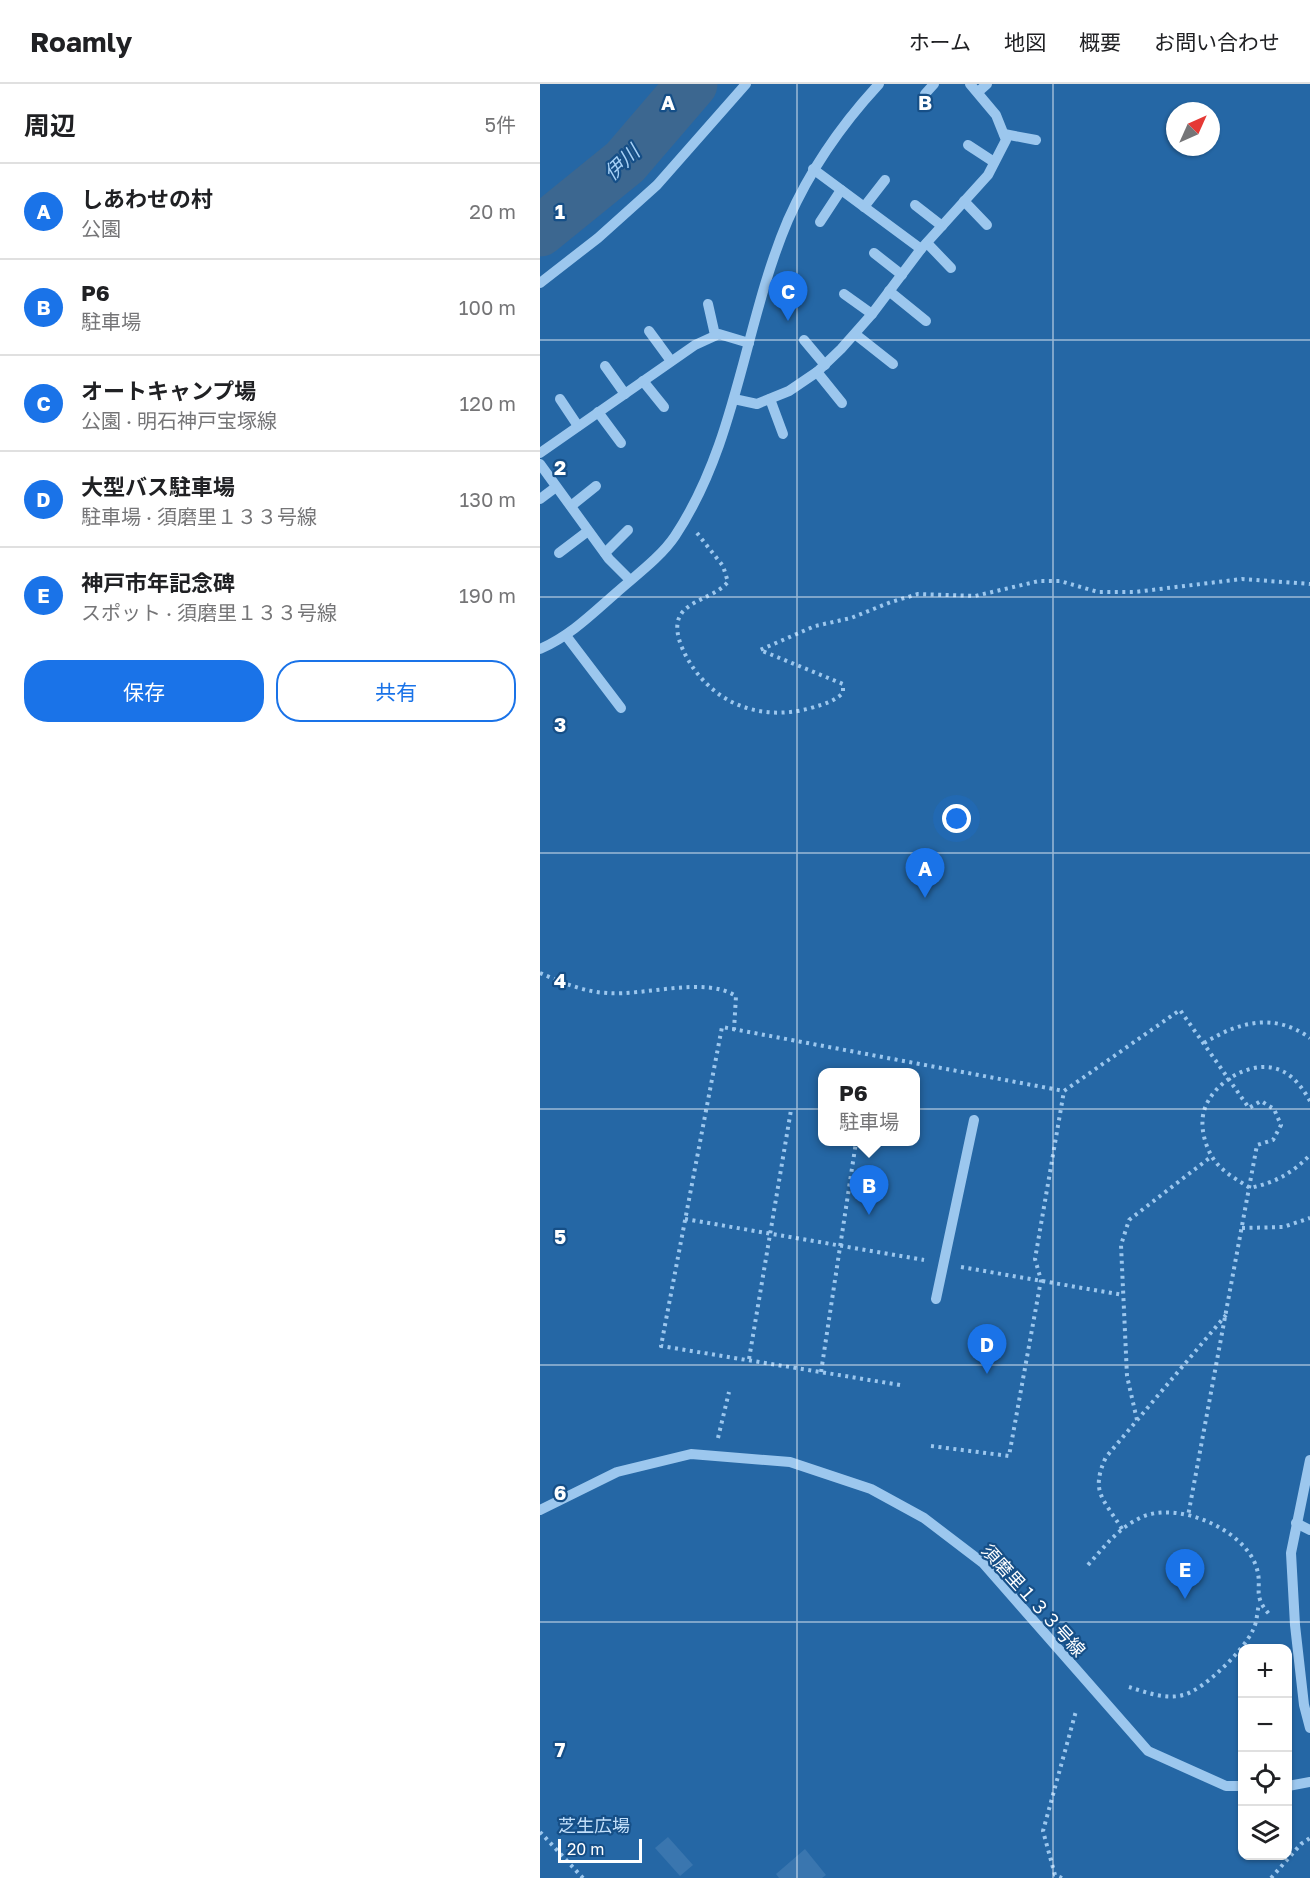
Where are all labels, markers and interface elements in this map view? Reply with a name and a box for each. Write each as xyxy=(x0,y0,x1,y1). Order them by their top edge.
text: Roamly xyxy=(30,25,132,58)
text: ホーム xyxy=(909,29,971,55)
text: 地図 xyxy=(1004,29,1046,55)
text: 概要 xyxy=(1079,29,1121,55)
text: お問い合わせ xyxy=(1154,29,1280,55)
text: A xyxy=(661,90,675,114)
text: B xyxy=(918,90,932,114)
north arrow xyxy=(1166,102,1220,156)
text: 周辺 xyxy=(24,110,76,141)
text: 5件 xyxy=(484,112,516,136)
water label: 伊川 xyxy=(598,138,645,185)
text: しあわせの村 xyxy=(81,185,213,212)
text: A xyxy=(36,199,51,223)
text: 20 m xyxy=(469,199,516,223)
text: 1 xyxy=(555,199,565,223)
text: 公園 xyxy=(81,216,121,240)
pin: C xyxy=(768,272,808,321)
text: P6 xyxy=(81,279,110,306)
text: B xyxy=(36,295,51,319)
text: 100 m xyxy=(459,295,516,319)
text: 駐車場 xyxy=(81,309,141,333)
text: オートキャンプ場 xyxy=(81,377,256,404)
text: C xyxy=(36,391,51,415)
text: 120 m xyxy=(460,391,516,415)
text: 公園 · 明石神戸宝塚線 xyxy=(81,408,277,432)
text: 2 xyxy=(554,455,566,479)
text: 大型バス駐車場 xyxy=(81,473,235,500)
text: D xyxy=(36,487,51,511)
text: 130 m xyxy=(460,487,516,511)
text: 駐車場 · 須磨里１３３号線 xyxy=(81,504,317,528)
text: 神戸市年記念碑 xyxy=(81,569,235,596)
text: E xyxy=(37,583,50,607)
text: 190 m xyxy=(459,583,516,607)
text: スポット · 須磨里１３３号線 xyxy=(81,600,337,624)
button: 保存 xyxy=(24,660,264,722)
button: 共有 xyxy=(276,660,516,722)
text: 3 xyxy=(554,712,566,736)
your location xyxy=(942,804,971,833)
pin: A xyxy=(906,848,944,898)
text: 4 xyxy=(554,968,566,992)
popup xyxy=(818,1068,920,1146)
text: P6 xyxy=(839,1079,868,1106)
text: 駐車場 xyxy=(839,1109,899,1133)
pin: B xyxy=(850,1166,888,1215)
text: 5 xyxy=(554,1224,566,1248)
pin: D xyxy=(968,1324,1006,1374)
text: 6 xyxy=(554,1480,566,1504)
street label: 須磨里１３３号線 xyxy=(978,1539,1090,1661)
pin: E xyxy=(1166,1550,1204,1599)
map controls xyxy=(1238,1644,1292,1860)
button: + xyxy=(1238,1644,1292,1698)
button: − xyxy=(1238,1698,1292,1752)
text: 7 xyxy=(555,1737,566,1761)
button: locate xyxy=(1238,1752,1292,1806)
button: layers xyxy=(1238,1806,1292,1860)
park label: 芝生広場 xyxy=(558,1814,630,1836)
scale bar xyxy=(558,1836,642,1864)
text: 20 m xyxy=(567,1839,604,1859)

